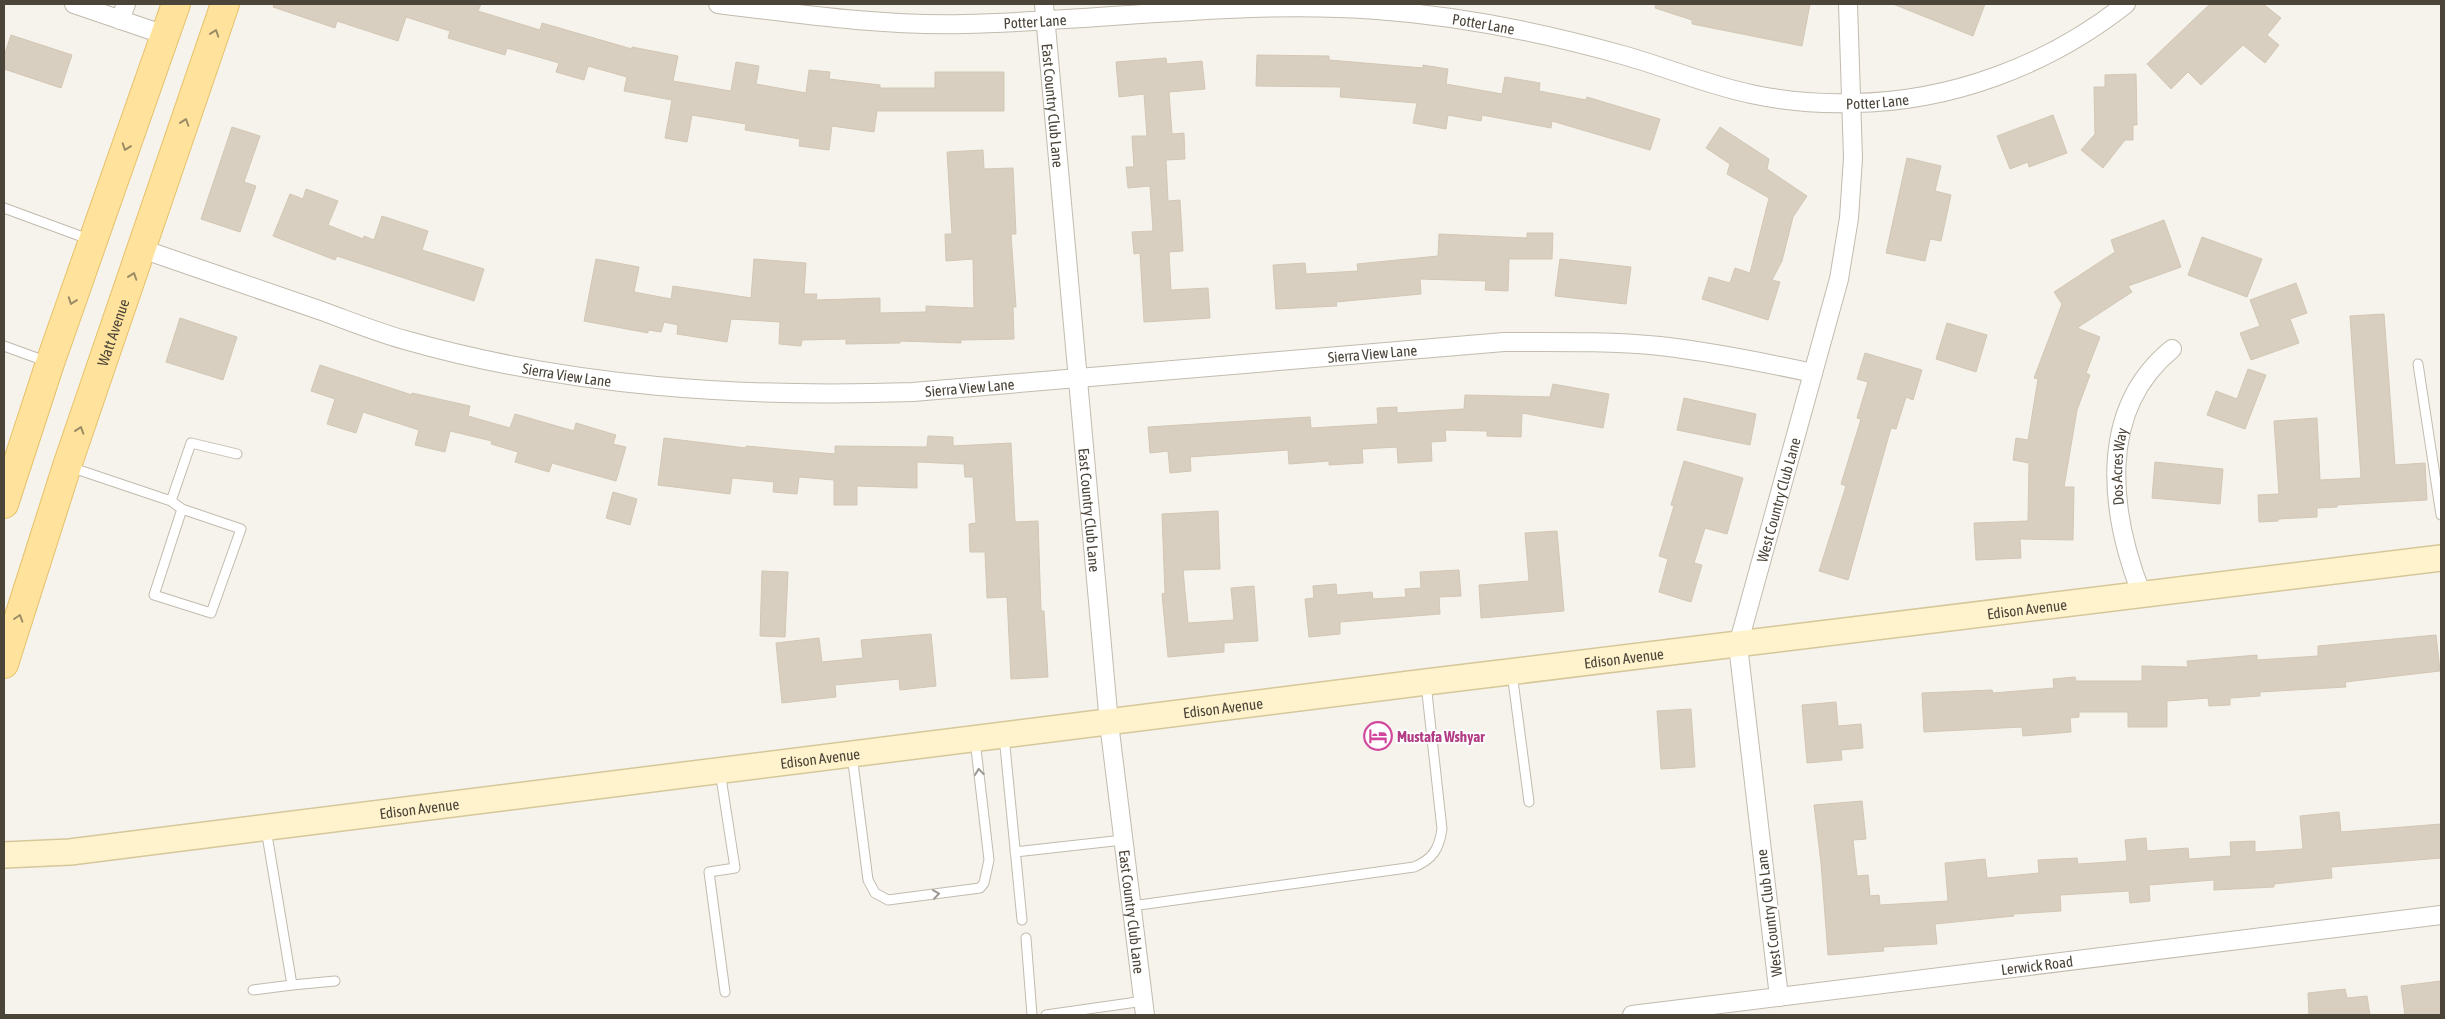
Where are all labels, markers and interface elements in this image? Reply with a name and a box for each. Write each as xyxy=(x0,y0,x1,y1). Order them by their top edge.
street label: Potter Lane xyxy=(1451,10,1516,37)
street label: Potter Lane xyxy=(1003,11,1067,31)
one-way arrow xyxy=(209,30,219,38)
street label: East Country Club Lane xyxy=(1039,43,1067,169)
street label: Potter Lane xyxy=(1846,90,1910,112)
one-way arrow xyxy=(179,118,189,127)
one-way arrow xyxy=(122,143,132,151)
one-way arrow xyxy=(127,272,137,281)
one-way arrow xyxy=(68,296,78,304)
street label: Watt Avenue xyxy=(93,296,132,368)
street label: Sierra View Lane xyxy=(1327,341,1418,365)
street label: Sierra View Lane xyxy=(521,359,612,389)
street label: Sierra View Lane xyxy=(924,375,1015,399)
one-way arrow xyxy=(74,426,84,435)
street label: Dos Acres Way xyxy=(2108,426,2130,506)
street label: West Country Club Lane xyxy=(1753,435,1803,564)
street label: East Country Club Lane xyxy=(1076,447,1104,573)
street label: Edison Avenue xyxy=(1986,595,2068,622)
one-way arrow xyxy=(13,614,23,622)
street label: Edison Avenue xyxy=(1583,645,1665,671)
street label: Edison Avenue xyxy=(1182,694,1264,721)
hotel icon: Mustafa Wshyar xyxy=(1363,721,1393,751)
place label: Mustafa Wshyar xyxy=(1397,728,1485,745)
street label: Edison Avenue xyxy=(779,745,861,771)
one-way arrow xyxy=(974,768,985,776)
street label: Edison Avenue xyxy=(378,795,460,822)
street label: West Country Club Lane xyxy=(1753,848,1785,978)
street label: East Country Club Lane xyxy=(1116,849,1148,975)
one-way arrow xyxy=(932,889,940,900)
street label: Lerwick Road xyxy=(2000,952,2074,978)

